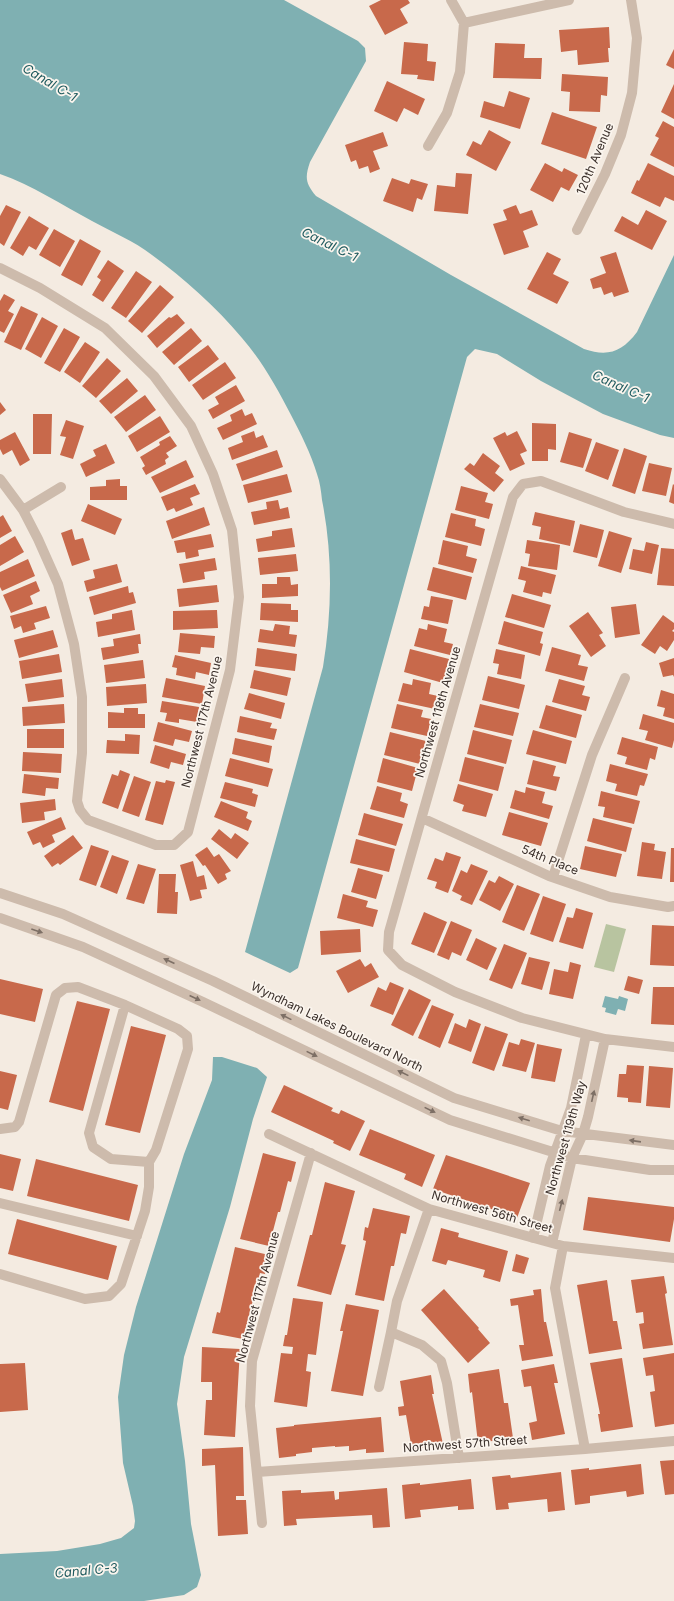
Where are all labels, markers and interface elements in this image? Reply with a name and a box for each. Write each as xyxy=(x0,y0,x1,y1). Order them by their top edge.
water label: Canal C-1 xyxy=(20,60,81,105)
street label: 120th Avenue xyxy=(573,121,616,197)
water label: Canal C-1 xyxy=(299,224,361,265)
water label: Canal C-1 xyxy=(590,366,653,406)
street label: Northwest 118th Avenue xyxy=(412,644,463,779)
street label: Northwest 117th Avenue xyxy=(178,654,225,789)
street label: 54th Place xyxy=(519,841,581,878)
one-way arrow xyxy=(31,928,43,934)
one-way arrow xyxy=(163,958,174,964)
street label: Wyndham Lakes Boulevard North xyxy=(249,978,426,1075)
one-way arrow xyxy=(189,995,201,1001)
one-way arrow xyxy=(281,1014,292,1020)
one-way arrow xyxy=(307,1051,318,1057)
one-way arrow xyxy=(398,1070,409,1077)
street label: Northwest 119th Way xyxy=(542,1079,589,1197)
one-way arrow xyxy=(590,1090,596,1102)
one-way arrow xyxy=(424,1107,435,1114)
one-way arrow xyxy=(518,1116,530,1122)
one-way arrow xyxy=(629,1138,641,1144)
street label: Northwest 56th Street xyxy=(430,1187,554,1236)
one-way arrow xyxy=(558,1199,564,1211)
street label: Northwest 117th Avenue xyxy=(233,1230,282,1364)
street label: Northwest 57th Street xyxy=(402,1432,528,1455)
water label: Canal C-3 xyxy=(54,1559,118,1581)

